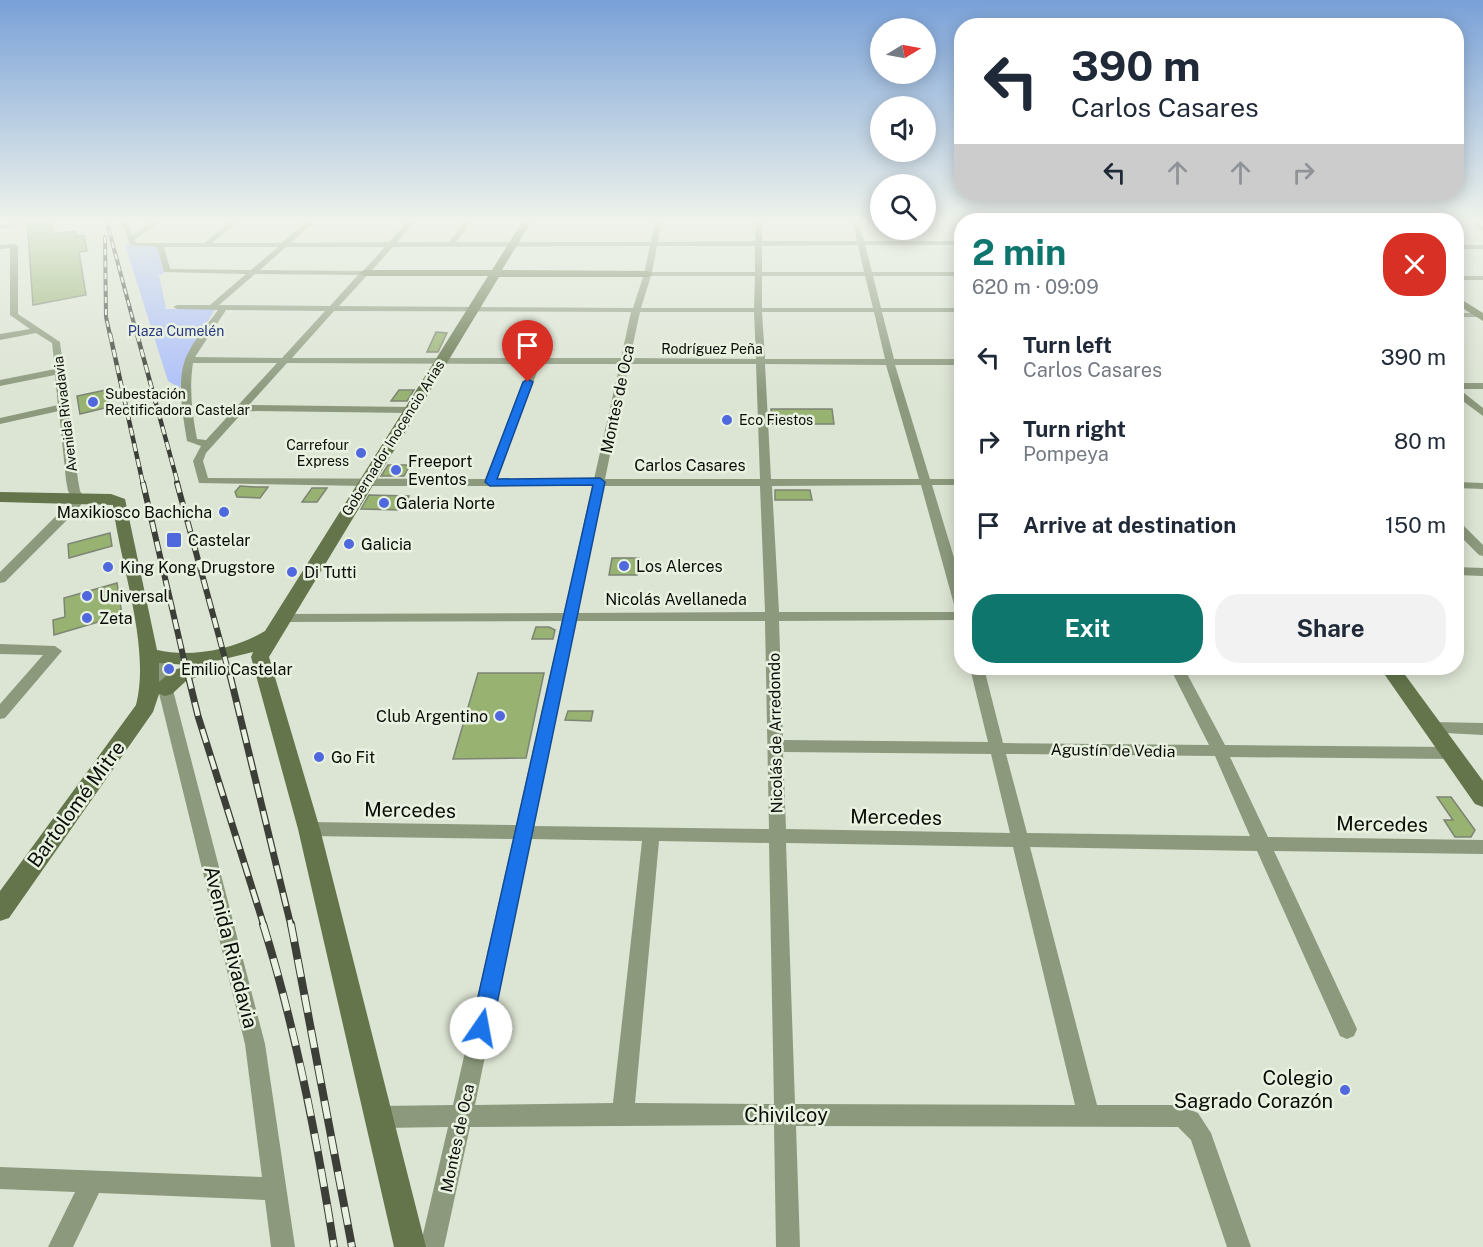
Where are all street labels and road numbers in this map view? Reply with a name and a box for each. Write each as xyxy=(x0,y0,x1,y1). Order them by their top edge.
street label: Rodríguez Peña xyxy=(661,341,763,357)
street label: Montes de Oca xyxy=(597,343,638,455)
street label: Avenida Rivadavia xyxy=(50,355,80,473)
street label: Gobernador Inocencio Arias xyxy=(338,357,448,519)
street label: Carlos Casares xyxy=(634,456,746,475)
street label: Nicolás Avellaneda xyxy=(605,590,747,609)
street label: Nicolás de Arredondo xyxy=(765,653,786,813)
street label: Bartolomé Mitre xyxy=(22,736,130,872)
street label: Agustín de Vedia xyxy=(1050,740,1176,761)
street label: Mercedes xyxy=(364,797,456,823)
street label: Mercedes xyxy=(850,804,942,830)
street label: Mercedes xyxy=(1336,811,1428,837)
street label: Avenida Rivadavia xyxy=(199,863,263,1031)
street label: Montes de Oca xyxy=(437,1082,478,1194)
street label: Chivilcoy xyxy=(744,1103,828,1127)

